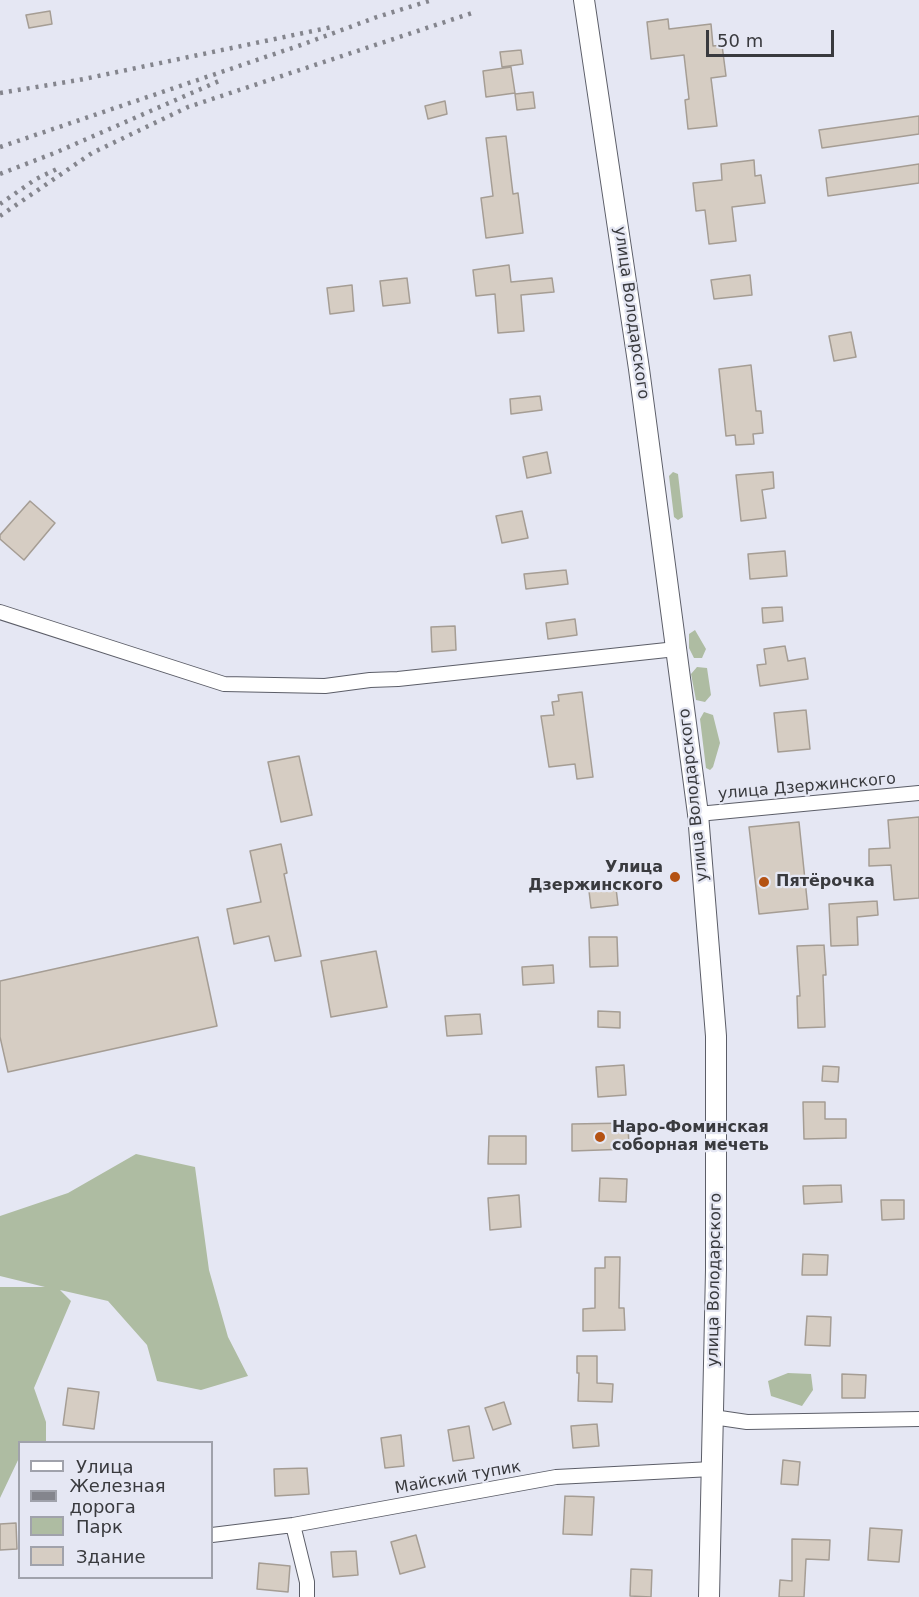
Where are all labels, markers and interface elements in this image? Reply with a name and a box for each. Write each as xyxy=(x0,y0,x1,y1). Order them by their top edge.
scale bar xyxy=(709,18,836,56)
text: 50 m xyxy=(717,30,763,51)
street label: улица Володарского xyxy=(609,225,653,401)
street label: улица Володарского xyxy=(675,707,713,883)
street label: улица Дзержинского xyxy=(717,770,897,804)
place label: Улица Дзержинского xyxy=(528,858,663,896)
marker: Улица Дзержинского xyxy=(668,870,682,884)
place label: Пятёрочка xyxy=(776,872,875,892)
marker: Пятёрочка xyxy=(757,875,771,889)
place label: Наро-Фоминская соборная мечеть xyxy=(612,1118,769,1156)
marker: Наро-Фоминская соборная мечеть xyxy=(593,1130,607,1144)
street label: улица Володарского xyxy=(704,1193,726,1367)
legend xyxy=(18,1441,213,1579)
text: Улица xyxy=(76,1456,133,1477)
street label: Майский тупик xyxy=(393,1457,523,1499)
text: Железная дорога xyxy=(69,1475,166,1517)
text: Парк xyxy=(76,1516,123,1537)
text: Здание xyxy=(76,1546,146,1567)

